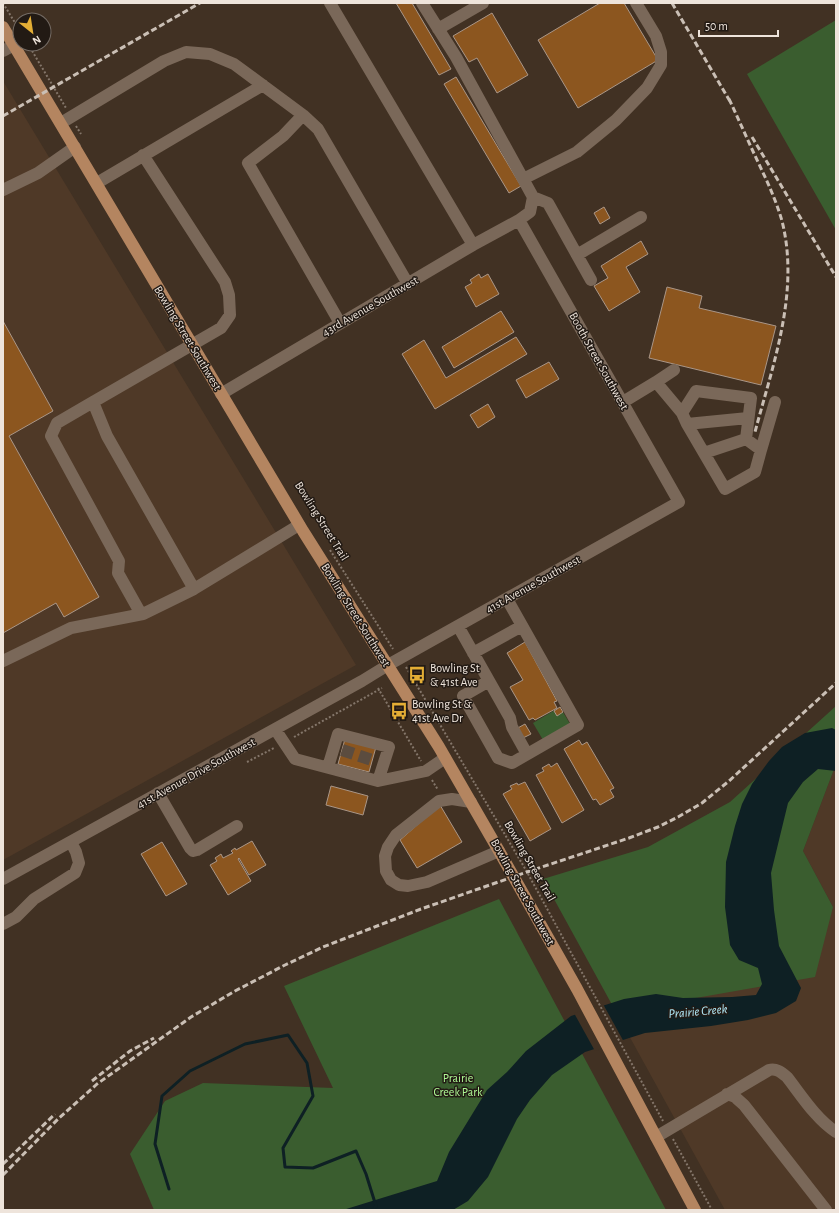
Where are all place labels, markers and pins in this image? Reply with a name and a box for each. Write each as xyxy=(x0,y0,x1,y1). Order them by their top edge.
place label: Bowling St & 41st Ave xyxy=(430,662,480,688)
bus stop icon: Bowling St & 41st Ave xyxy=(407,665,427,685)
place label: Bowling St & 41st Ave Dr xyxy=(412,698,472,724)
bus stop icon: Bowling St & 41st Ave Dr xyxy=(389,701,409,721)

